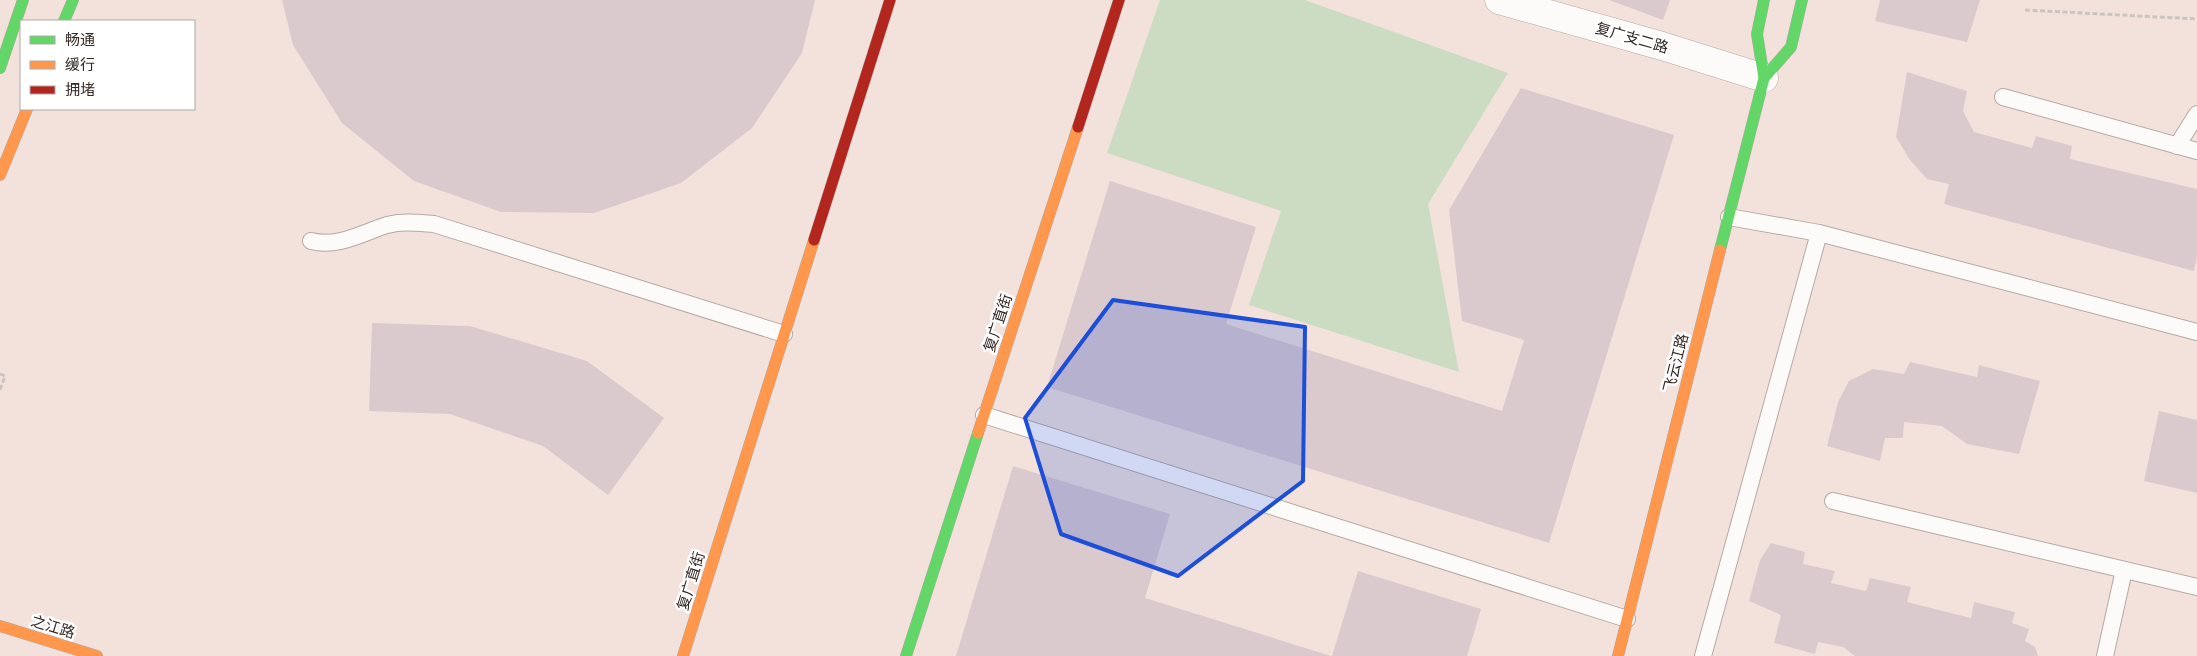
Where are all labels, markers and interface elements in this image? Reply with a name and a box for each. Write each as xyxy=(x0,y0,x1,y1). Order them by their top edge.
street label: 复广支二路 xyxy=(1593,19,1671,57)
legend xyxy=(20,20,195,110)
text: 畅通 xyxy=(65,31,95,49)
text: 缓行 xyxy=(65,56,95,74)
text: 拥堵 xyxy=(65,81,95,99)
street label: 复广直街 xyxy=(980,292,1016,354)
street label: 飞云江路 xyxy=(1660,332,1692,394)
street label: 复广直街 xyxy=(674,550,708,612)
street label: 之江路 xyxy=(29,612,77,642)

